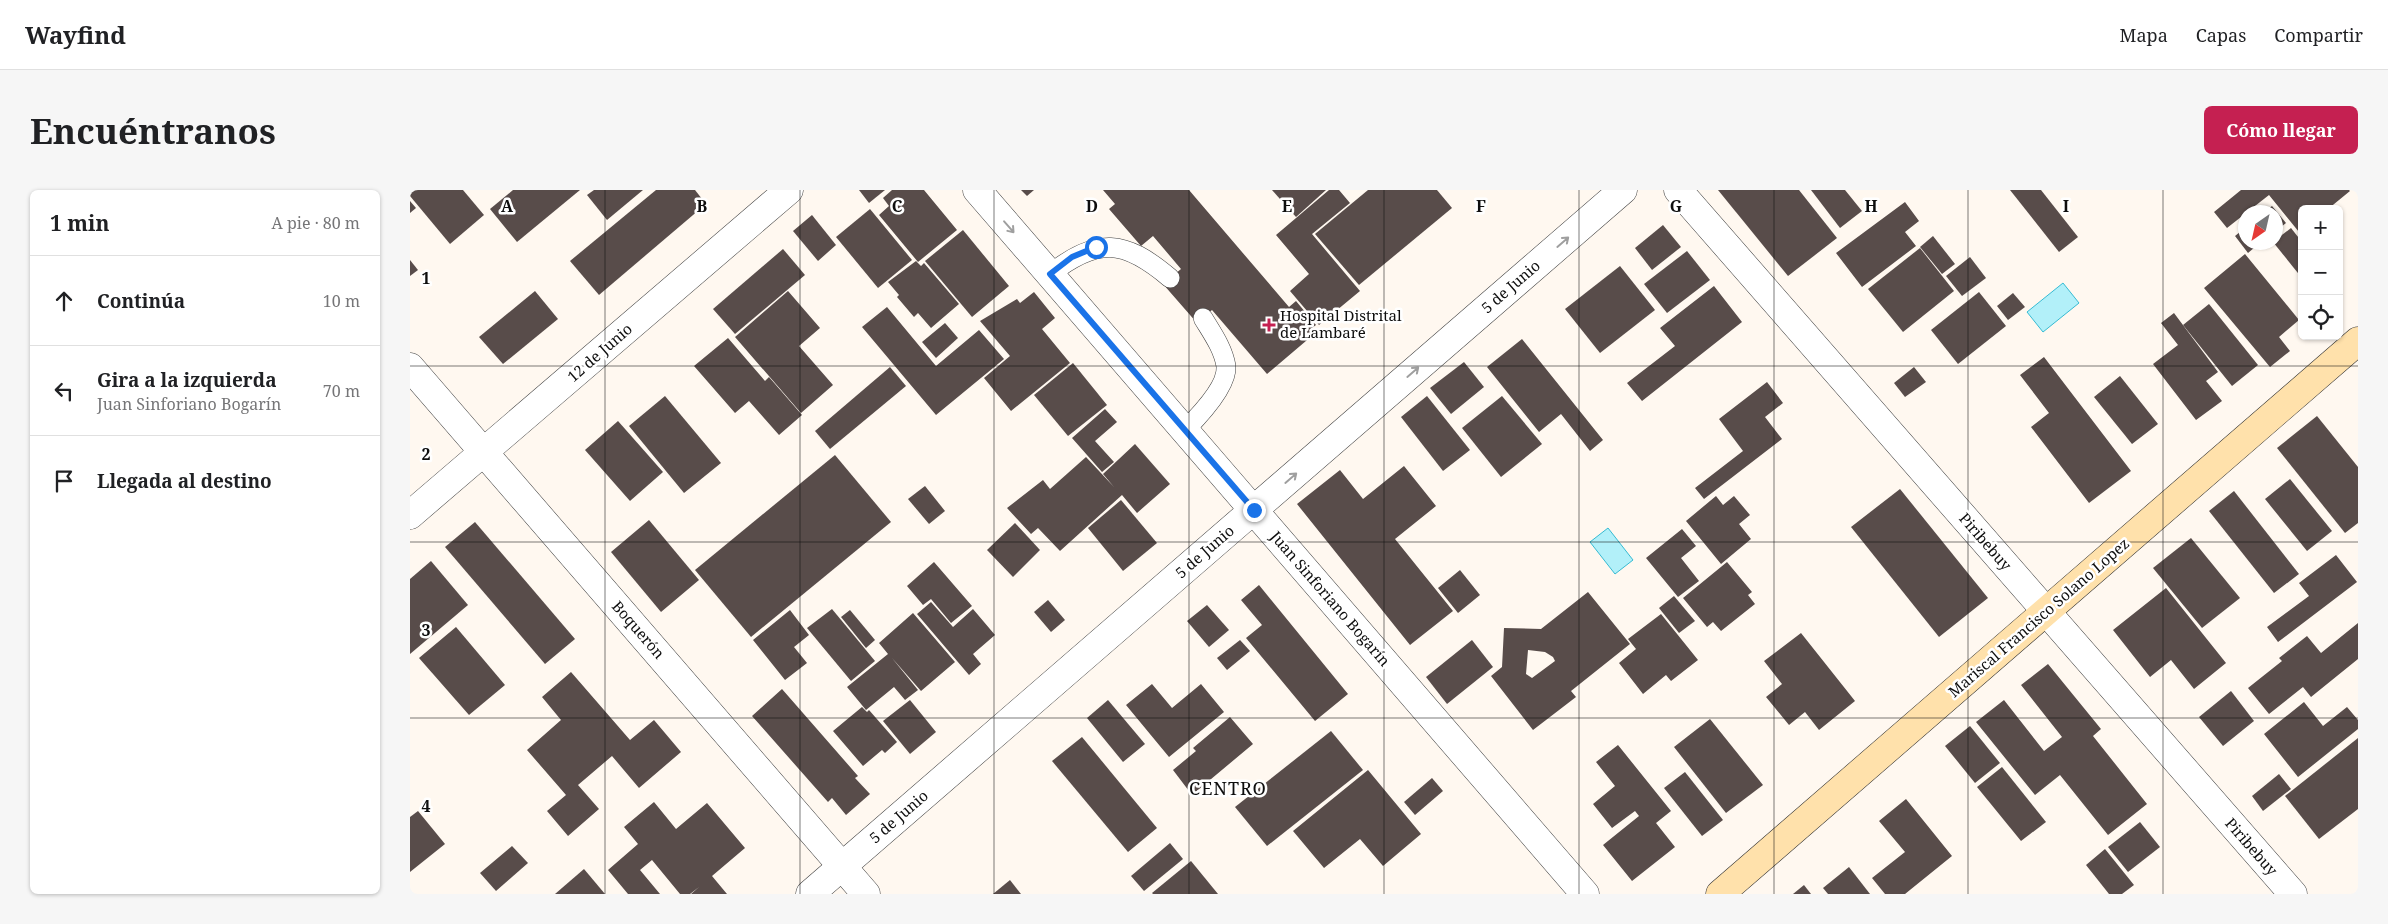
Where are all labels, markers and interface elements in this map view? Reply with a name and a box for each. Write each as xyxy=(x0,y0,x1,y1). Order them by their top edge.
text: Wayfind xyxy=(25,18,126,51)
text: Mapa xyxy=(2120,23,2168,47)
text: Capas xyxy=(2196,23,2246,47)
text: Compartir xyxy=(2274,23,2363,47)
button: Cómo llegar xyxy=(2204,106,2358,154)
text: Encuéntranos xyxy=(30,107,276,154)
text: A xyxy=(501,195,514,217)
text: B xyxy=(697,195,708,217)
text: C xyxy=(892,195,903,217)
text: D xyxy=(1086,195,1098,217)
text: E xyxy=(1282,195,1292,217)
text: F xyxy=(1476,195,1486,217)
text: G xyxy=(1670,195,1682,217)
text: H xyxy=(1864,195,1878,217)
text: I xyxy=(2063,195,2069,217)
north arrow xyxy=(2238,205,2283,250)
map controls xyxy=(2298,205,2343,340)
button: + xyxy=(2298,205,2343,250)
text: 1 min xyxy=(50,209,109,237)
text: A pie · 80 m xyxy=(272,212,360,234)
one-way arrow xyxy=(1004,220,1015,233)
route start xyxy=(1085,236,1108,259)
one-way arrow xyxy=(1556,237,1569,248)
button: − xyxy=(2298,250,2343,295)
street label: 5 de Junio xyxy=(1477,255,1544,317)
text: 1 xyxy=(421,267,431,289)
icon: ahead xyxy=(50,287,78,315)
text: Continúa xyxy=(97,288,185,314)
text: 10 m xyxy=(323,290,360,312)
button: locate xyxy=(2298,295,2343,340)
place label: Hospital Distrital de Lambaré xyxy=(1280,305,1402,342)
marker: Hospital Distrital de Lambaré xyxy=(1262,318,1276,332)
street label: 12 de Junio xyxy=(563,319,636,386)
one-way arrow xyxy=(1407,366,1420,377)
text: Gira a la izquierda xyxy=(97,367,277,393)
icon: left xyxy=(50,377,78,405)
text: 70 m xyxy=(323,380,360,402)
text: Juan Sinforiano Bogarín xyxy=(97,393,281,415)
text: 2 xyxy=(421,443,431,465)
icon: arrive xyxy=(50,467,78,495)
text: Llegada al destino xyxy=(97,468,272,494)
one-way arrow xyxy=(1284,472,1297,484)
route end xyxy=(1243,499,1266,522)
street label: Piribebuy xyxy=(1955,508,2017,575)
street label: 5 de Junio xyxy=(1171,520,1238,582)
street label: Juan Sinforiano Bogarín xyxy=(1266,526,1395,670)
street label: Mariscal Francisco Solano Lopez xyxy=(1944,533,2133,701)
street label: Boquerón xyxy=(608,596,670,663)
text: 3 xyxy=(421,619,431,641)
district label: CENTRO xyxy=(1189,776,1267,800)
street label: 5 de Junio xyxy=(865,785,932,847)
text: 4 xyxy=(421,795,431,817)
street label: Piribebuy xyxy=(2221,813,2283,880)

